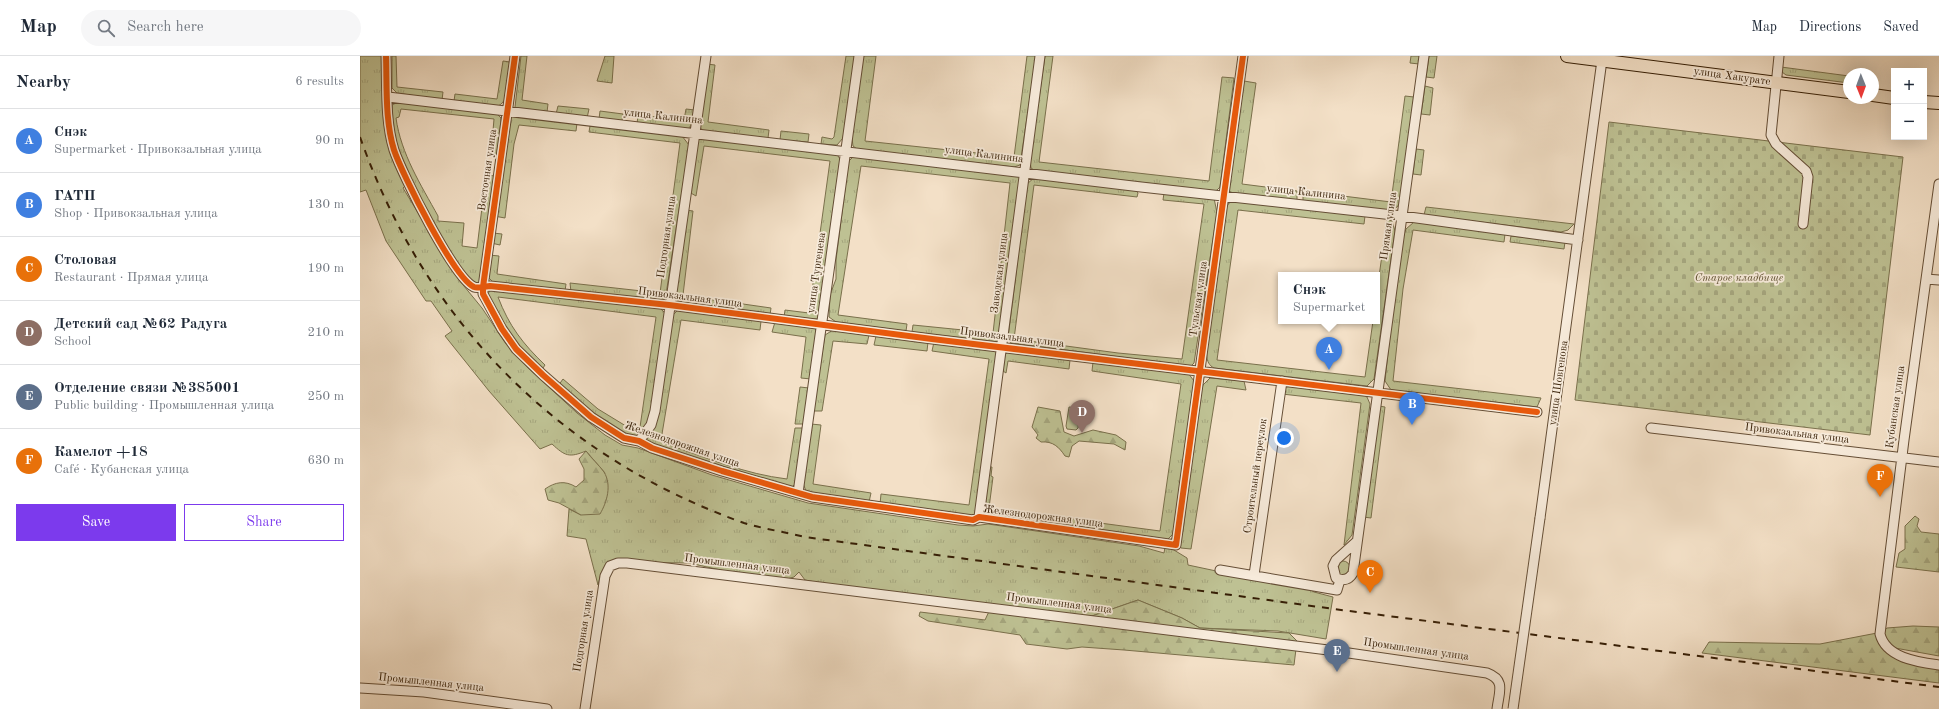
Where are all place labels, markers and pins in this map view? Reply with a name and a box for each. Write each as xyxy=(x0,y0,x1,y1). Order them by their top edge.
pin: A xyxy=(1316,337,1342,370)
pin: B xyxy=(1399,392,1425,425)
pin: D xyxy=(1069,400,1095,433)
pin: F xyxy=(1867,464,1893,497)
pin: C xyxy=(1357,560,1383,593)
pin: E xyxy=(1324,639,1350,672)

